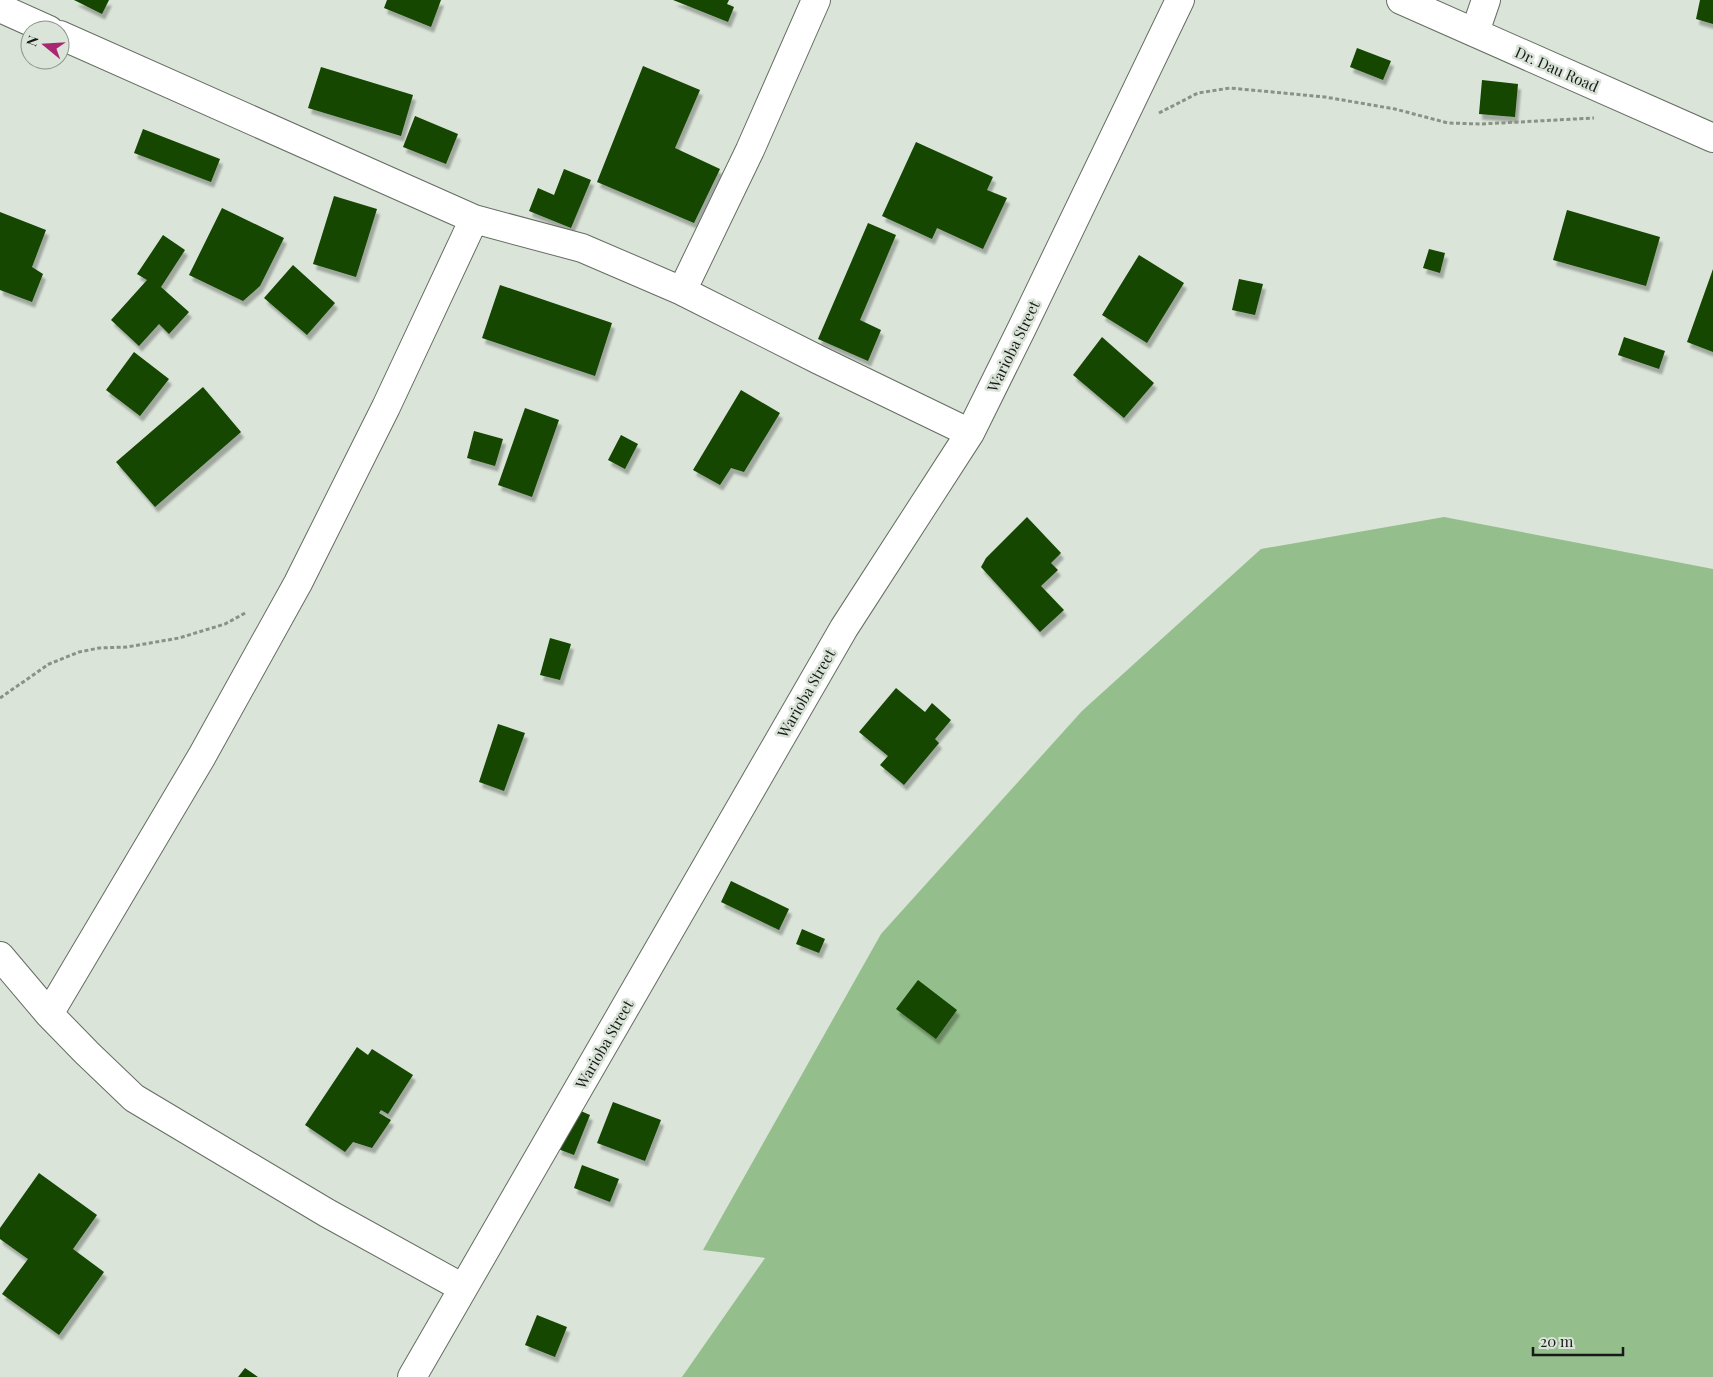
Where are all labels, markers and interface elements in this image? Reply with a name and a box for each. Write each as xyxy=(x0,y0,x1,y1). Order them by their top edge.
north arrow xyxy=(20,20,70,70)
text: N xyxy=(22,33,43,49)
street label: Dr. Dau Road xyxy=(1512,42,1602,96)
street label: Warioba Street xyxy=(982,296,1044,396)
street label: Warioba Street xyxy=(772,644,840,742)
street label: Warioba Street xyxy=(570,995,638,1093)
scale bar xyxy=(1533,1324,1623,1356)
text: 20 m xyxy=(1540,1331,1574,1351)

